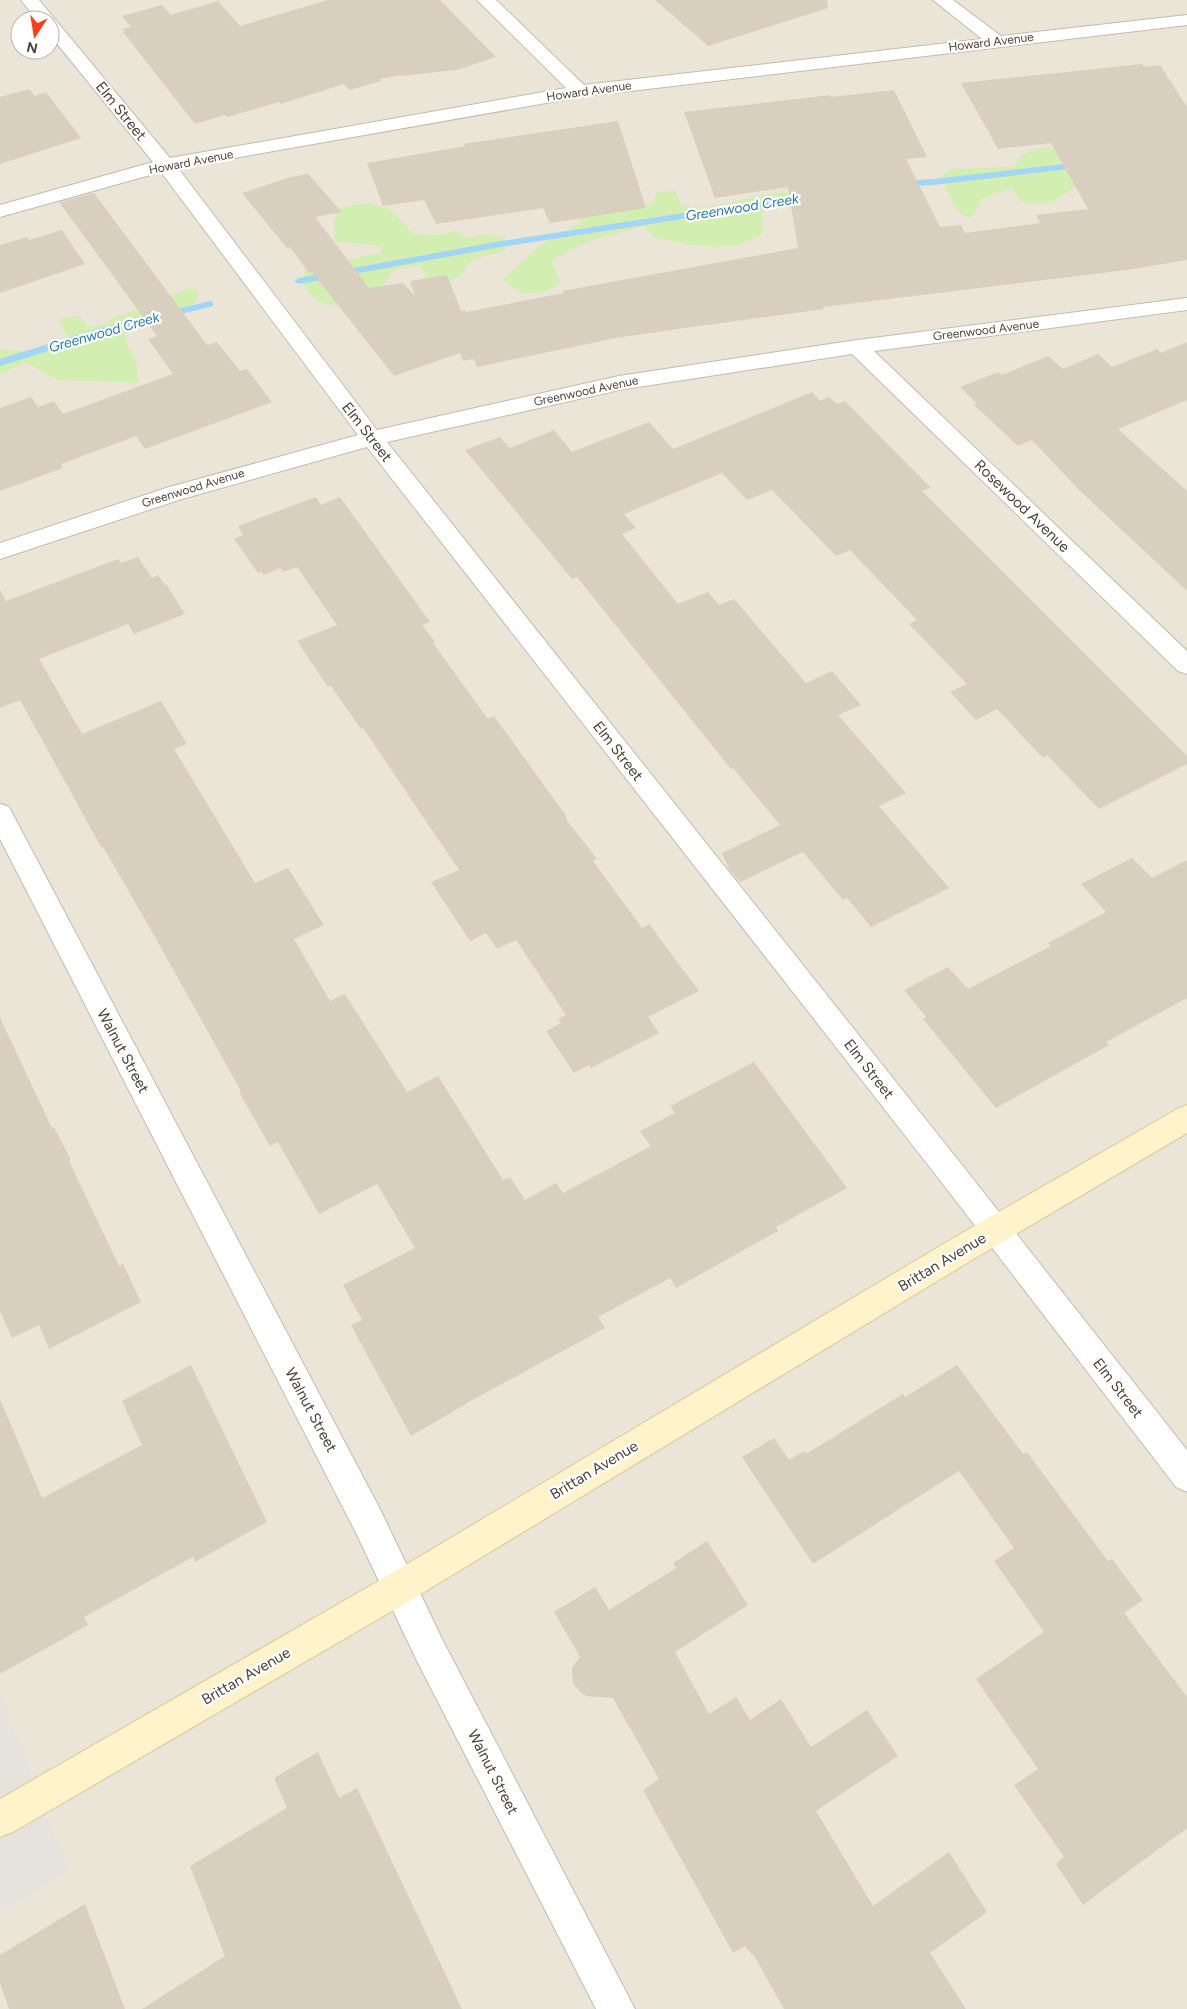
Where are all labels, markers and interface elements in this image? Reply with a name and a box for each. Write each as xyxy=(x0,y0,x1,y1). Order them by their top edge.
north arrow xyxy=(10,10,60,60)
street label: Howard Avenue xyxy=(948,30,1035,54)
text: N xyxy=(25,38,39,57)
street label: Elm Street xyxy=(92,78,150,144)
street label: Howard Avenue xyxy=(546,78,633,104)
street label: Howard Avenue xyxy=(148,147,235,177)
water label: Greenwood Creek xyxy=(684,190,801,225)
water label: Greenwood Creek xyxy=(47,308,163,356)
street label: Greenwood Avenue xyxy=(932,316,1040,343)
street label: Greenwood Avenue xyxy=(532,373,640,409)
street label: Elm Street xyxy=(338,399,396,466)
street label: Rosewood Avenue xyxy=(971,456,1073,556)
street label: Greenwood Avenue xyxy=(140,466,246,510)
street label: Elm Street xyxy=(589,718,647,785)
street label: Walnut Street xyxy=(93,1006,153,1097)
street label: Elm Street xyxy=(840,1036,898,1103)
street label: Brittan Avenue xyxy=(895,1229,989,1295)
street label: Elm Street xyxy=(1089,1355,1147,1422)
street label: Walnut Street xyxy=(281,1365,341,1456)
street label: Brittan Avenue xyxy=(547,1437,641,1503)
street label: Brittan Avenue xyxy=(198,1643,294,1709)
street label: Walnut Street xyxy=(464,1727,522,1818)

